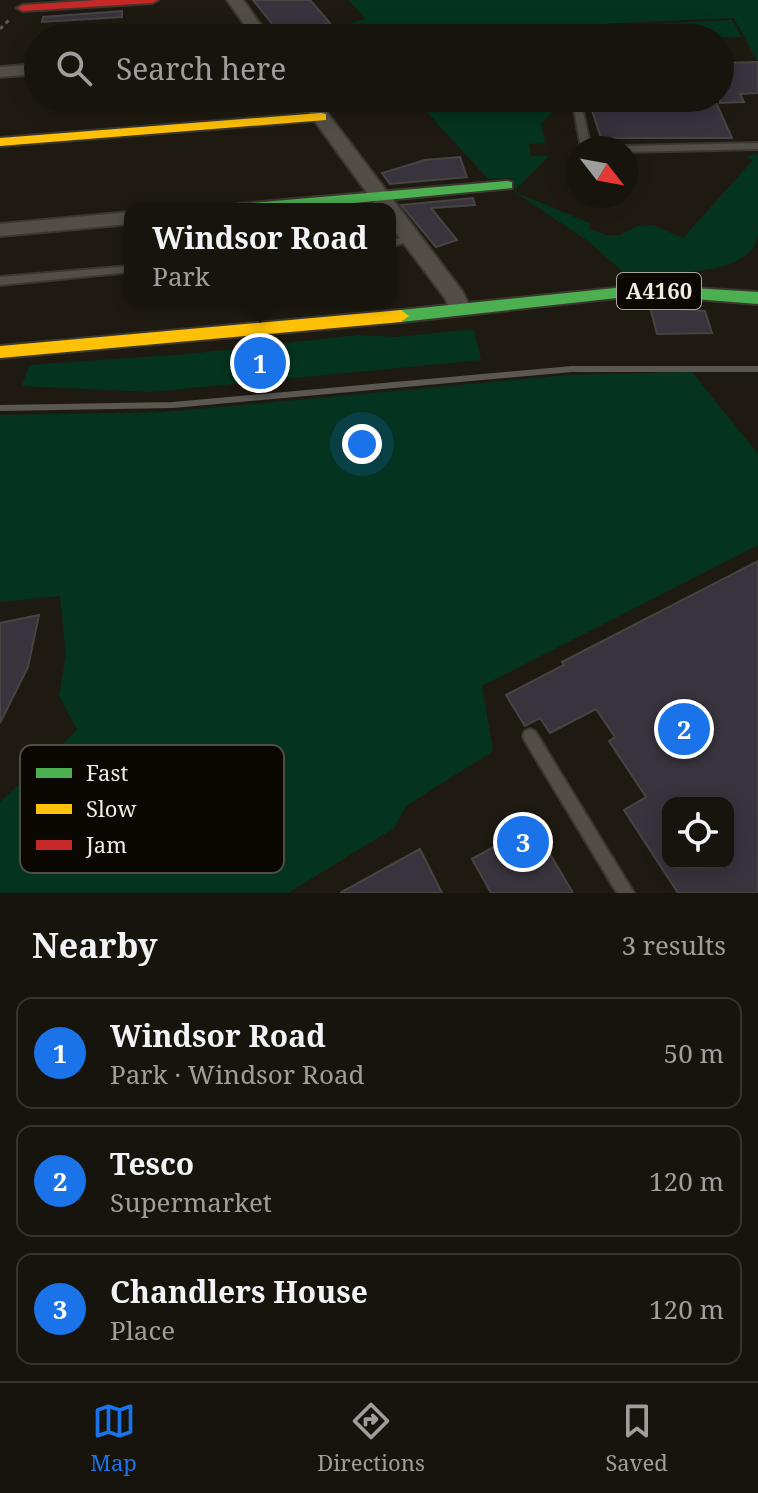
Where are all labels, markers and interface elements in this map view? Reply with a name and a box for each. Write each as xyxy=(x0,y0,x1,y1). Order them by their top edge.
search box xyxy=(24,24,734,112)
icon: search xyxy=(52,46,96,90)
text: Search here xyxy=(116,48,286,89)
north arrow xyxy=(566,136,638,208)
popup xyxy=(124,203,396,307)
text: Windsor Road xyxy=(152,217,368,258)
text: Park xyxy=(152,258,210,294)
road number: A4160 xyxy=(617,273,701,309)
pin: 1 xyxy=(234,333,286,393)
your location xyxy=(342,424,382,464)
pin: 2 xyxy=(658,699,710,759)
legend xyxy=(20,745,284,873)
text: Fast xyxy=(86,757,128,787)
text: Slow xyxy=(86,793,136,823)
map controls xyxy=(662,797,734,869)
button: locate xyxy=(662,797,734,869)
pin: 3 xyxy=(497,812,549,872)
text: Jam xyxy=(85,829,127,859)
text: Nearby xyxy=(32,922,158,968)
text: 3 results xyxy=(621,927,726,963)
text: Windsor Road xyxy=(110,1015,326,1056)
text: 1 xyxy=(53,1035,67,1071)
text: 50 m xyxy=(664,1035,724,1071)
text: Park · Windsor Road xyxy=(110,1056,365,1092)
text: Tesco xyxy=(110,1143,194,1184)
text: 2 xyxy=(53,1163,67,1199)
text: 120 m xyxy=(649,1163,724,1199)
text: Supermarket xyxy=(110,1184,272,1220)
text: Chandlers House xyxy=(110,1271,368,1312)
text: 3 xyxy=(53,1291,67,1327)
text: 120 m xyxy=(649,1291,724,1327)
text: Place xyxy=(110,1312,175,1348)
tab: Map xyxy=(90,1399,137,1477)
tab: Directions xyxy=(317,1399,425,1477)
tab: Saved xyxy=(605,1399,668,1477)

